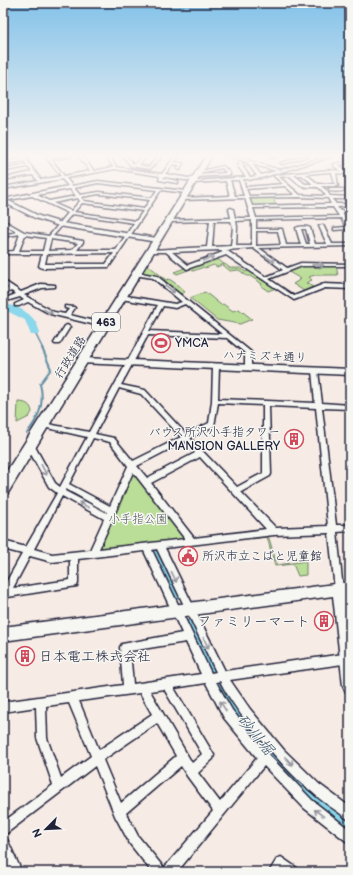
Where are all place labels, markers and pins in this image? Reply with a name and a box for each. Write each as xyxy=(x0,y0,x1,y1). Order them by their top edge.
sports icon: YMCA xyxy=(150,332,172,354)
place label: YMCA xyxy=(174,336,209,351)
place label: バウス所沢小手指タワー MANSION GALLERY xyxy=(149,425,281,454)
building icon: バウス所沢小手指タワー MANSION GALLERY xyxy=(283,428,305,450)
public building icon: 所沢市立こばと児童館 xyxy=(177,545,199,567)
place label: 所沢市立こばと児童館 xyxy=(202,549,322,564)
building icon: ファミリーマート xyxy=(313,610,335,632)
place label: ファミリーマート xyxy=(198,613,310,630)
building icon: 日本電工株式会社 xyxy=(14,645,36,667)
place label: 日本電工株式会社 xyxy=(39,648,151,665)

